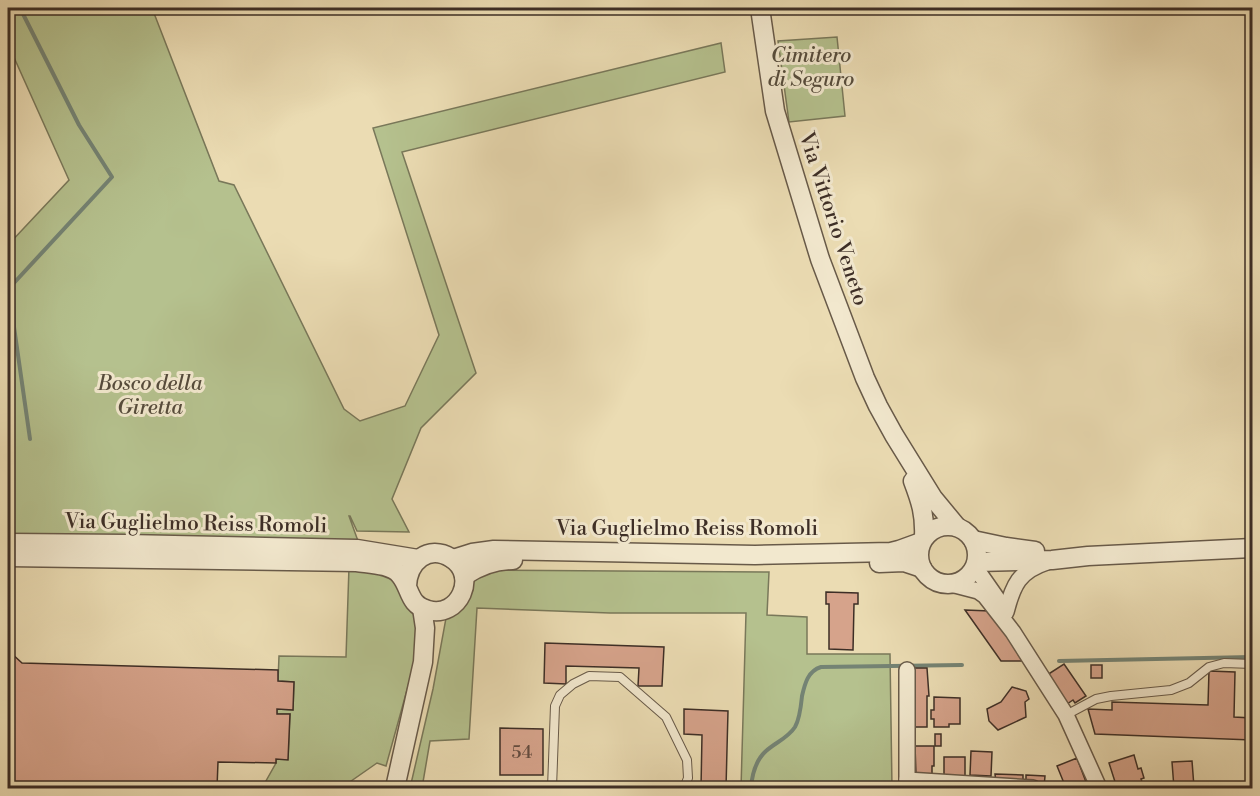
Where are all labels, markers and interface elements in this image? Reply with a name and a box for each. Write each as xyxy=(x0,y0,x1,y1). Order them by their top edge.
park label: Cimitero di Seguro xyxy=(768,43,854,93)
street label: Via Vittorio Veneto xyxy=(792,128,873,309)
park label: Bosco della Giretta xyxy=(96,371,203,421)
street label: Via Guglielmo Reiss Romoli xyxy=(63,509,328,539)
street label: Via Guglielmo Reiss Romoli xyxy=(555,516,818,542)
house number: 54 xyxy=(512,741,533,764)

